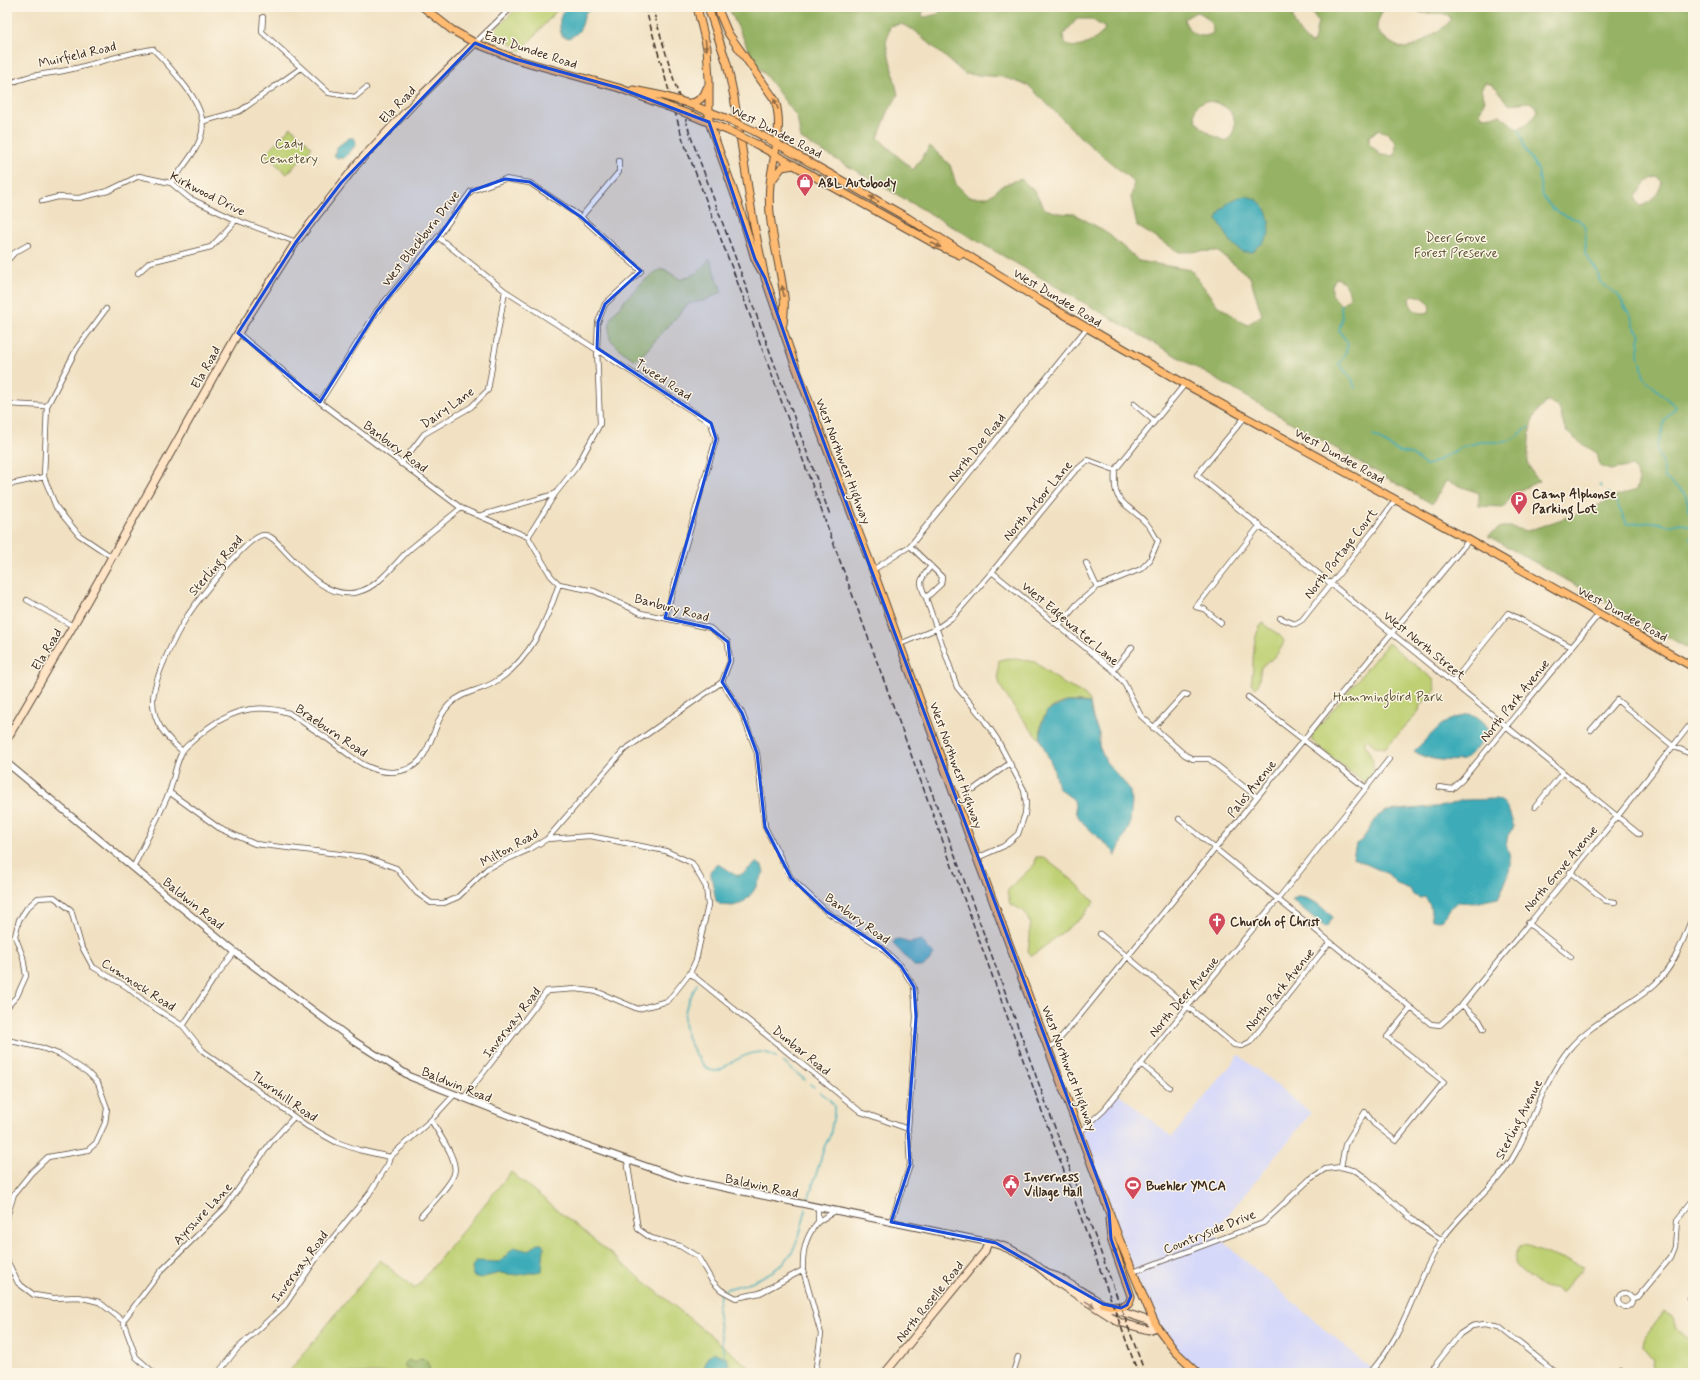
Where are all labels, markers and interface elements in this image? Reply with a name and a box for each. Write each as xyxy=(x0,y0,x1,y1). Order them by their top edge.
street label: East Dundee Road xyxy=(482,27,579,74)
street label: Muirfield Road xyxy=(37,38,118,73)
one-way arrow xyxy=(703,39,709,51)
street label: Ela Road xyxy=(376,82,420,128)
one-way arrow xyxy=(772,98,778,110)
street label: West Dundee Road xyxy=(728,102,825,163)
park label: Cady Cemetery xyxy=(260,136,318,168)
one-way arrow xyxy=(724,166,730,178)
street label: Kirkwood Drive xyxy=(167,168,248,221)
shop icon: A&L Autobody xyxy=(795,172,815,197)
place label: A&L Autobody xyxy=(818,175,896,192)
street label: West Blackburn Drive xyxy=(378,187,464,291)
one-way arrow xyxy=(868,195,880,202)
park label: Deer Grove Forest Preserve xyxy=(1414,230,1498,262)
one-way arrow xyxy=(931,241,942,248)
street label: West Dundee Road xyxy=(1010,265,1105,332)
one-way arrow xyxy=(780,285,786,298)
street label: Ela Road xyxy=(188,343,225,392)
street label: Tweed Road xyxy=(632,356,695,405)
street label: Dairy Lane xyxy=(418,383,478,433)
street label: West Northwest Highway xyxy=(809,396,875,528)
street label: North Doe Road xyxy=(944,410,1010,486)
street label: Banbury Road xyxy=(359,417,431,477)
street label: West Dundee Road xyxy=(1291,424,1388,488)
street label: North Arbor Lane xyxy=(1000,457,1077,545)
place label: Camp Alphonse Parking Lot xyxy=(1532,486,1617,521)
parking icon: Camp Alphonse Parking Lot xyxy=(1509,490,1529,515)
street label: North Portage Court xyxy=(1301,505,1382,603)
street label: Sterling Road xyxy=(185,532,249,601)
street label: West Edgewater Lane xyxy=(1016,578,1122,672)
street label: West Dundee Road xyxy=(1574,582,1671,646)
street label: Banbury Road xyxy=(632,590,711,627)
street label: West North Street xyxy=(1379,608,1469,685)
street label: Ela Road xyxy=(28,625,67,674)
street label: North Park Avenue xyxy=(1476,656,1554,746)
park label: Hummingbird Park xyxy=(1333,689,1444,708)
street label: West Northwest Highway xyxy=(923,700,987,832)
street label: Braeburn Road xyxy=(292,701,371,762)
street label: Palos Avenue xyxy=(1224,757,1281,821)
street label: North Grove Avenue xyxy=(1520,822,1602,916)
street label: Milton Road xyxy=(477,825,542,871)
street label: Baldwin Road xyxy=(159,874,227,934)
street label: Banbury Road xyxy=(821,890,893,949)
church icon: Church of Christ xyxy=(1207,911,1227,936)
place label: Church of Christ xyxy=(1230,914,1321,931)
street label: North Park Avenue xyxy=(1241,945,1319,1035)
street label: North Deer Avenue xyxy=(1145,953,1223,1041)
street label: Cumnock Road xyxy=(98,955,179,1016)
street label: Inverway Road xyxy=(479,984,545,1062)
street label: West Northwest Highway xyxy=(1035,1003,1101,1135)
street label: Dunbar Road xyxy=(768,1022,834,1080)
street label: Baldwin Road xyxy=(419,1064,494,1107)
street label: Thornhill Road xyxy=(248,1068,321,1126)
street label: Sterling Avenue xyxy=(1492,1077,1549,1164)
place label: Inverness Village Hall xyxy=(1024,1169,1082,1202)
street label: Baldwin Road xyxy=(724,1170,800,1203)
public building icon: Inverness Village Hall xyxy=(1001,1173,1021,1198)
sports icon: Buehler YMCA xyxy=(1123,1175,1143,1200)
place label: Buehler YMCA xyxy=(1146,1178,1226,1195)
street label: Ayrshire Lane xyxy=(170,1179,236,1249)
street label: Countryside Drive xyxy=(1161,1206,1258,1259)
street label: Inverway Road xyxy=(268,1228,333,1306)
one-way arrow xyxy=(1112,1244,1118,1256)
street label: North Roselle Road xyxy=(892,1258,968,1346)
one-way arrow xyxy=(1085,1300,1096,1308)

